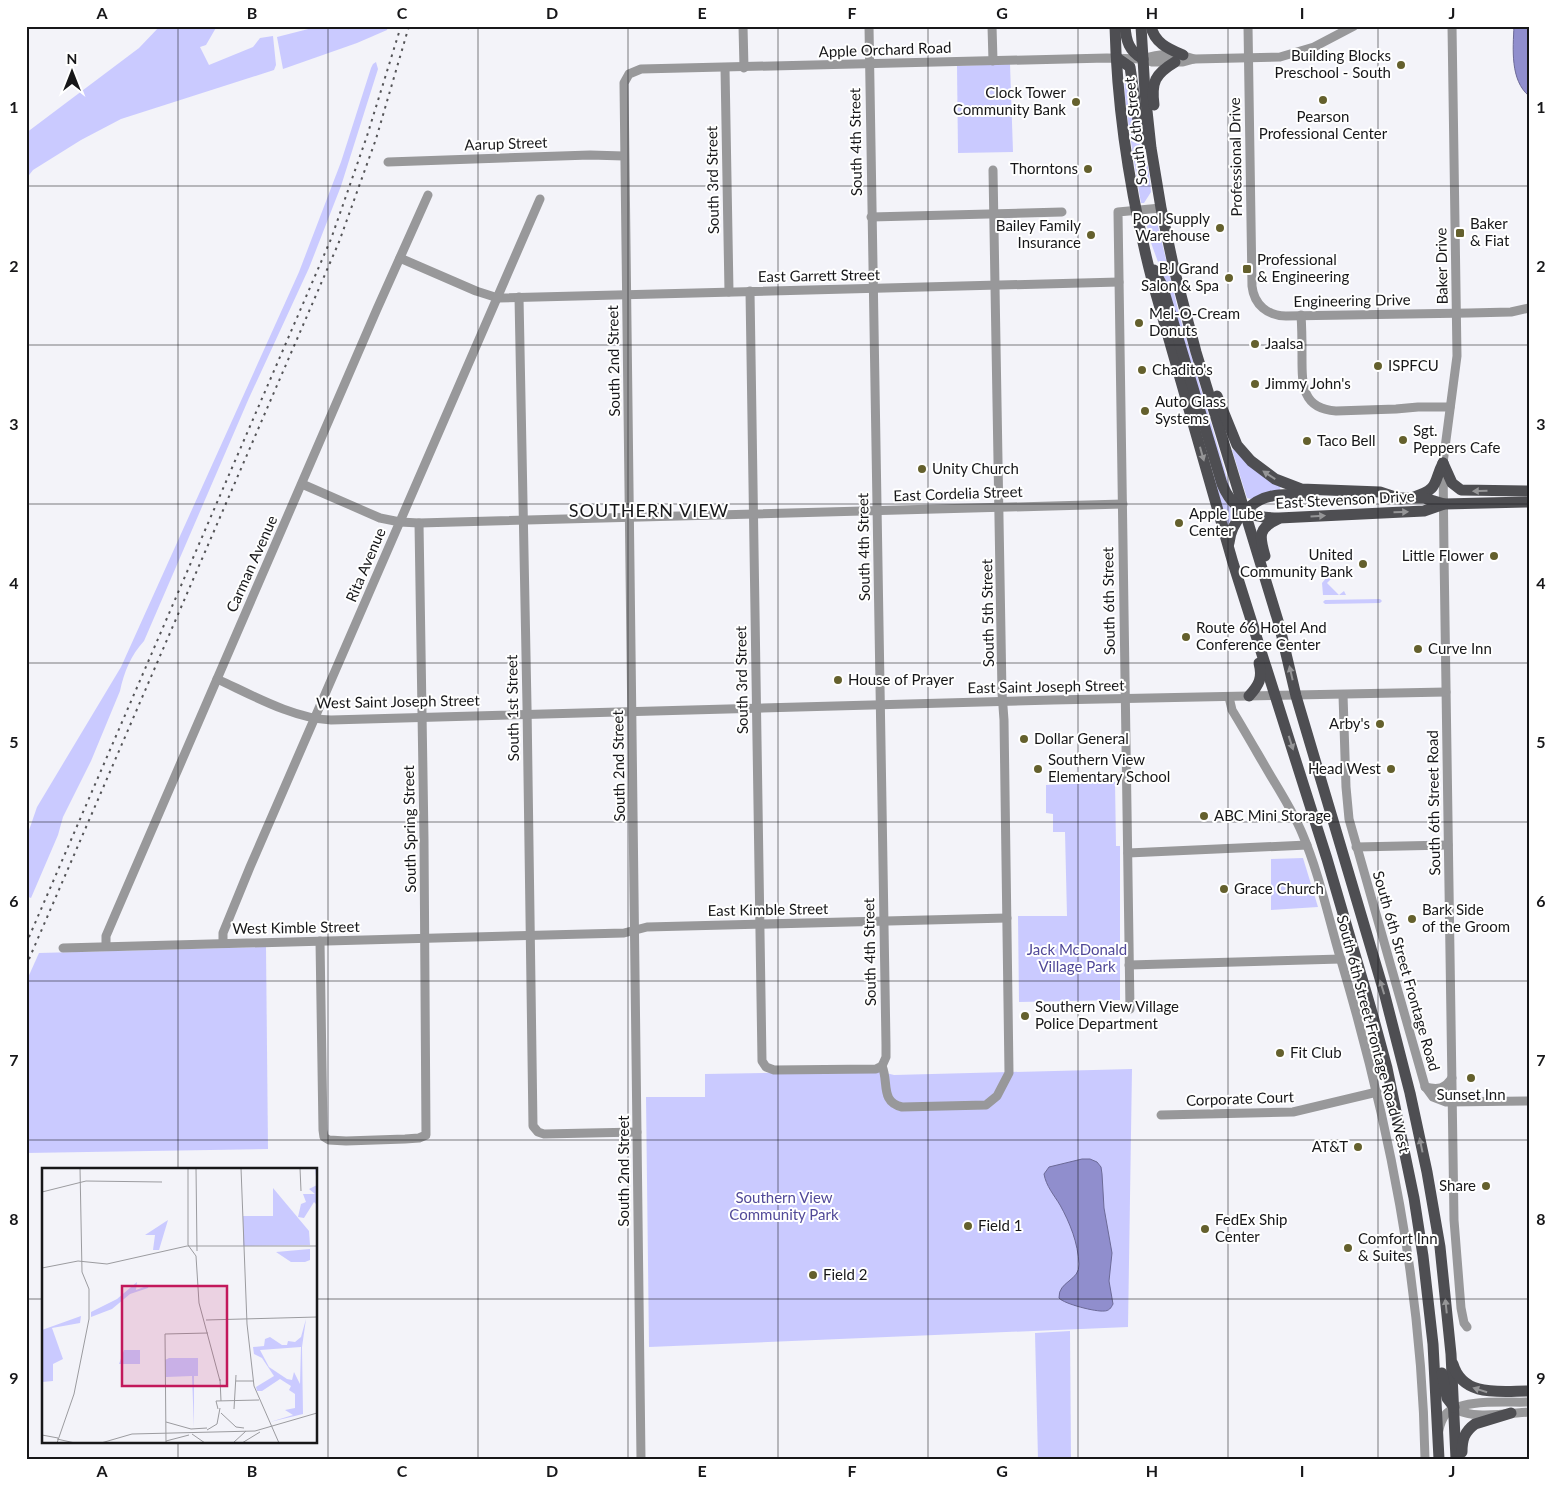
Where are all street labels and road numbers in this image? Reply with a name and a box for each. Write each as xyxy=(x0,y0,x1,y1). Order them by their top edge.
street label: Apple Orchard Road xyxy=(818,38,952,60)
street label: South 6th Street xyxy=(1119,76,1151,186)
street label: South 4th Street xyxy=(845,87,865,196)
street label: Professional Drive xyxy=(1225,97,1245,217)
street label: South 3rd Street xyxy=(702,125,722,234)
street label: Aarup Street xyxy=(464,133,548,153)
street label: Baker Drive xyxy=(1431,227,1451,305)
street label: East Garrett Street xyxy=(758,265,881,285)
street label: Engineering Drive xyxy=(1293,290,1411,310)
street label: South 2nd Street xyxy=(603,305,623,417)
street label: East Cordelia Street xyxy=(893,482,1024,504)
street label: East Stevenson Drive xyxy=(1275,486,1415,512)
street label: South 4th Street xyxy=(853,492,873,601)
street label: Carman Avenue xyxy=(222,512,281,615)
street label: Rita Avenue xyxy=(341,525,389,604)
street label: South 6th Street xyxy=(1098,546,1118,655)
street label: South 5th Street xyxy=(977,558,997,667)
street label: South 3rd Street xyxy=(731,625,751,734)
street label: South 1st Street xyxy=(502,654,522,761)
street label: East Saint Joseph Street xyxy=(967,676,1125,696)
street label: West Saint Joseph Street xyxy=(316,691,481,711)
street label: South 2nd Street xyxy=(608,710,628,822)
street label: South 6th Street Road xyxy=(1423,730,1443,876)
street label: South Spring Street xyxy=(399,765,419,893)
street label: South 6th Street Frontage Road xyxy=(1370,869,1444,1073)
street label: South 4th Street xyxy=(859,897,879,1006)
street label: East Kimble Street xyxy=(707,899,829,919)
street label: South 6th Street Frontage Road West xyxy=(1333,913,1415,1155)
street label: West Kimble Street xyxy=(232,917,360,937)
street label: Corporate Court xyxy=(1186,1087,1295,1109)
street label: South 2nd Street xyxy=(614,1115,632,1227)

